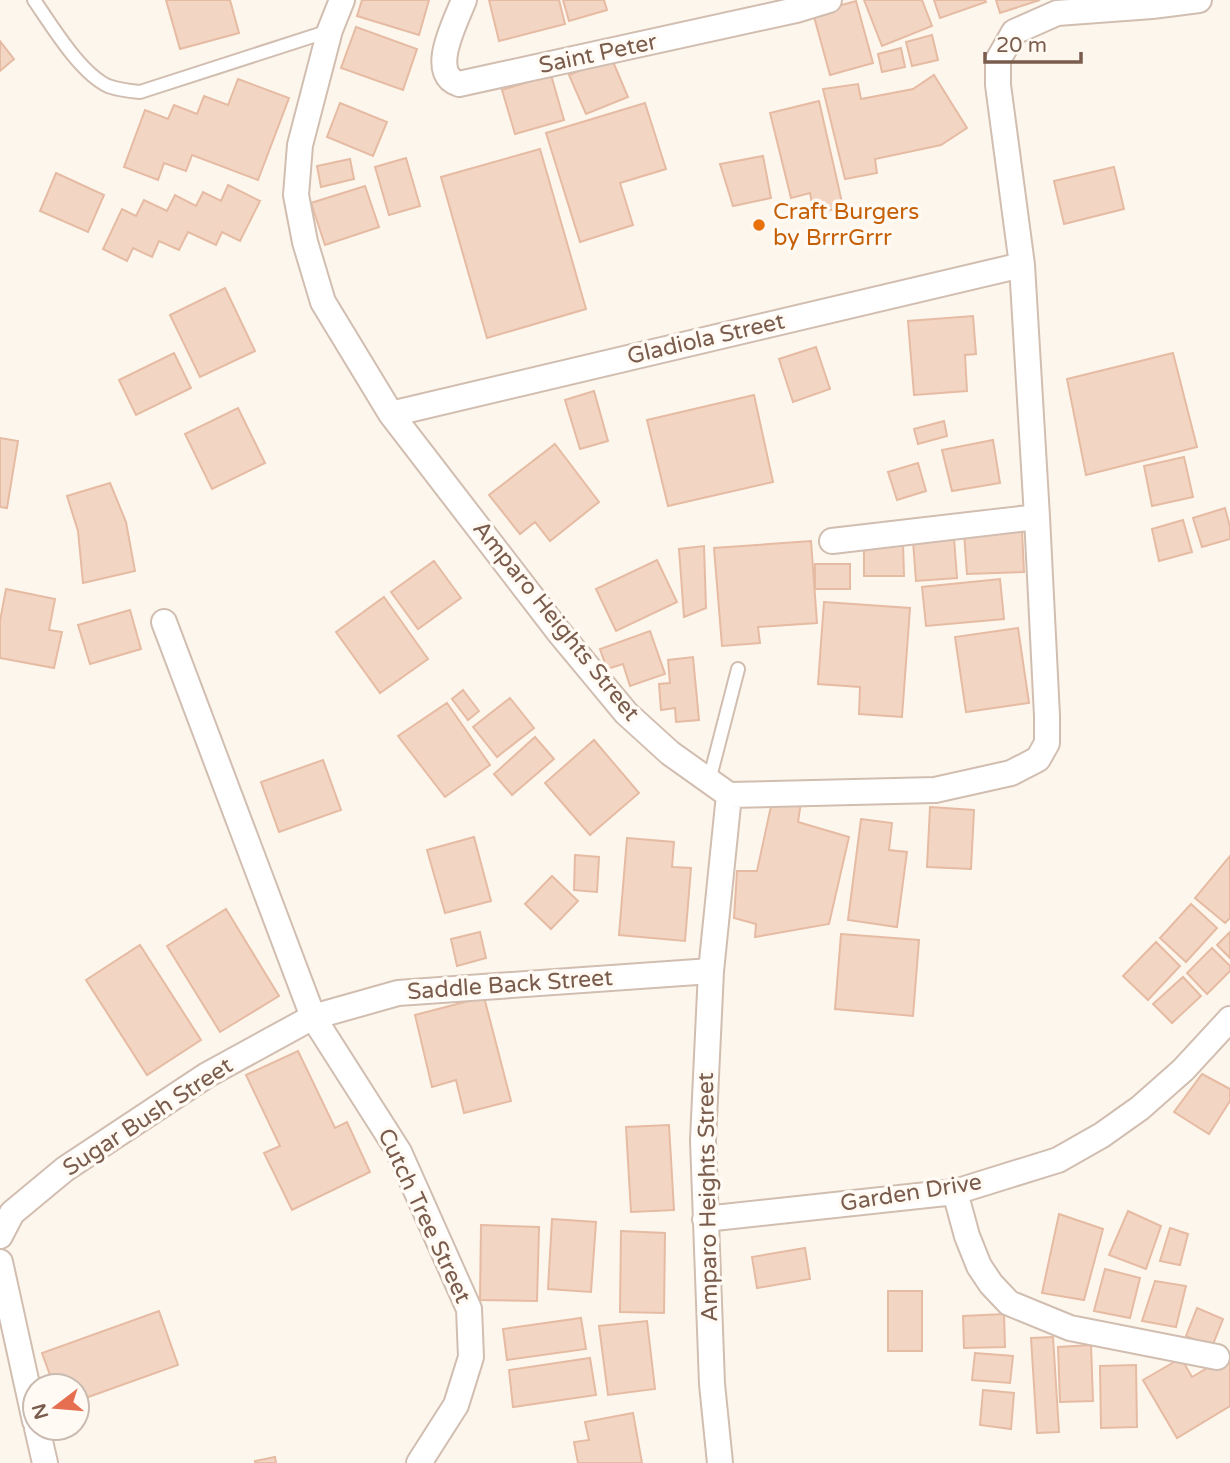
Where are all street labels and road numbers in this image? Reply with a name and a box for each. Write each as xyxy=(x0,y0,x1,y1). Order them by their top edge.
street label: Saint Peter xyxy=(536,28,660,80)
street label: Gladiola Street xyxy=(625,307,788,371)
street label: Amparo Heights Street xyxy=(467,515,646,727)
street label: Saddle Back Street xyxy=(406,964,614,1006)
street label: Sugar Bush Street xyxy=(58,1052,238,1182)
street label: Amparo Heights Street xyxy=(692,1072,724,1322)
street label: Cutch Tree Street xyxy=(371,1124,477,1308)
street label: Garden Drive xyxy=(838,1168,984,1218)

